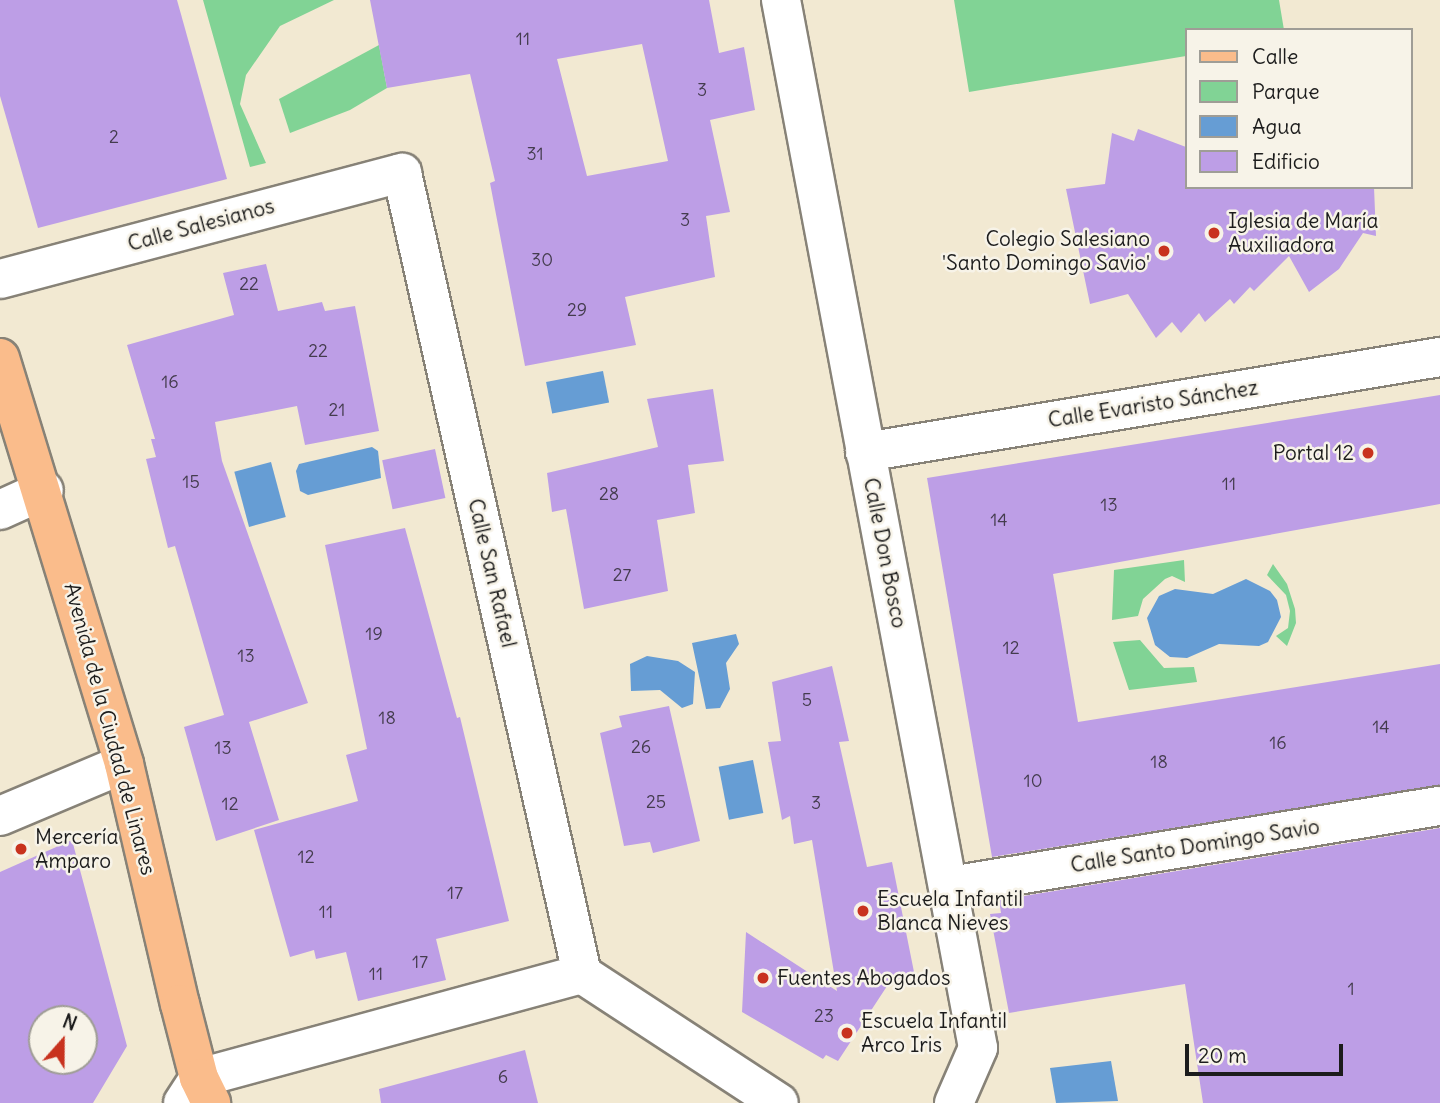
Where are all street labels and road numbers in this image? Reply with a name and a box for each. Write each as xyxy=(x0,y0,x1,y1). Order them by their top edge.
street label: Calle Salesianos xyxy=(125,193,277,257)
street label: Calle Evaristo Sánchez xyxy=(1046,375,1260,433)
street label: Calle Don Bosco xyxy=(858,476,912,630)
street label: Calle San Rafael xyxy=(463,496,521,650)
street label: Avenida de la Ciudad de Linares xyxy=(59,580,161,878)
street label: Calle Santo Domingo Savio xyxy=(1069,814,1321,878)

